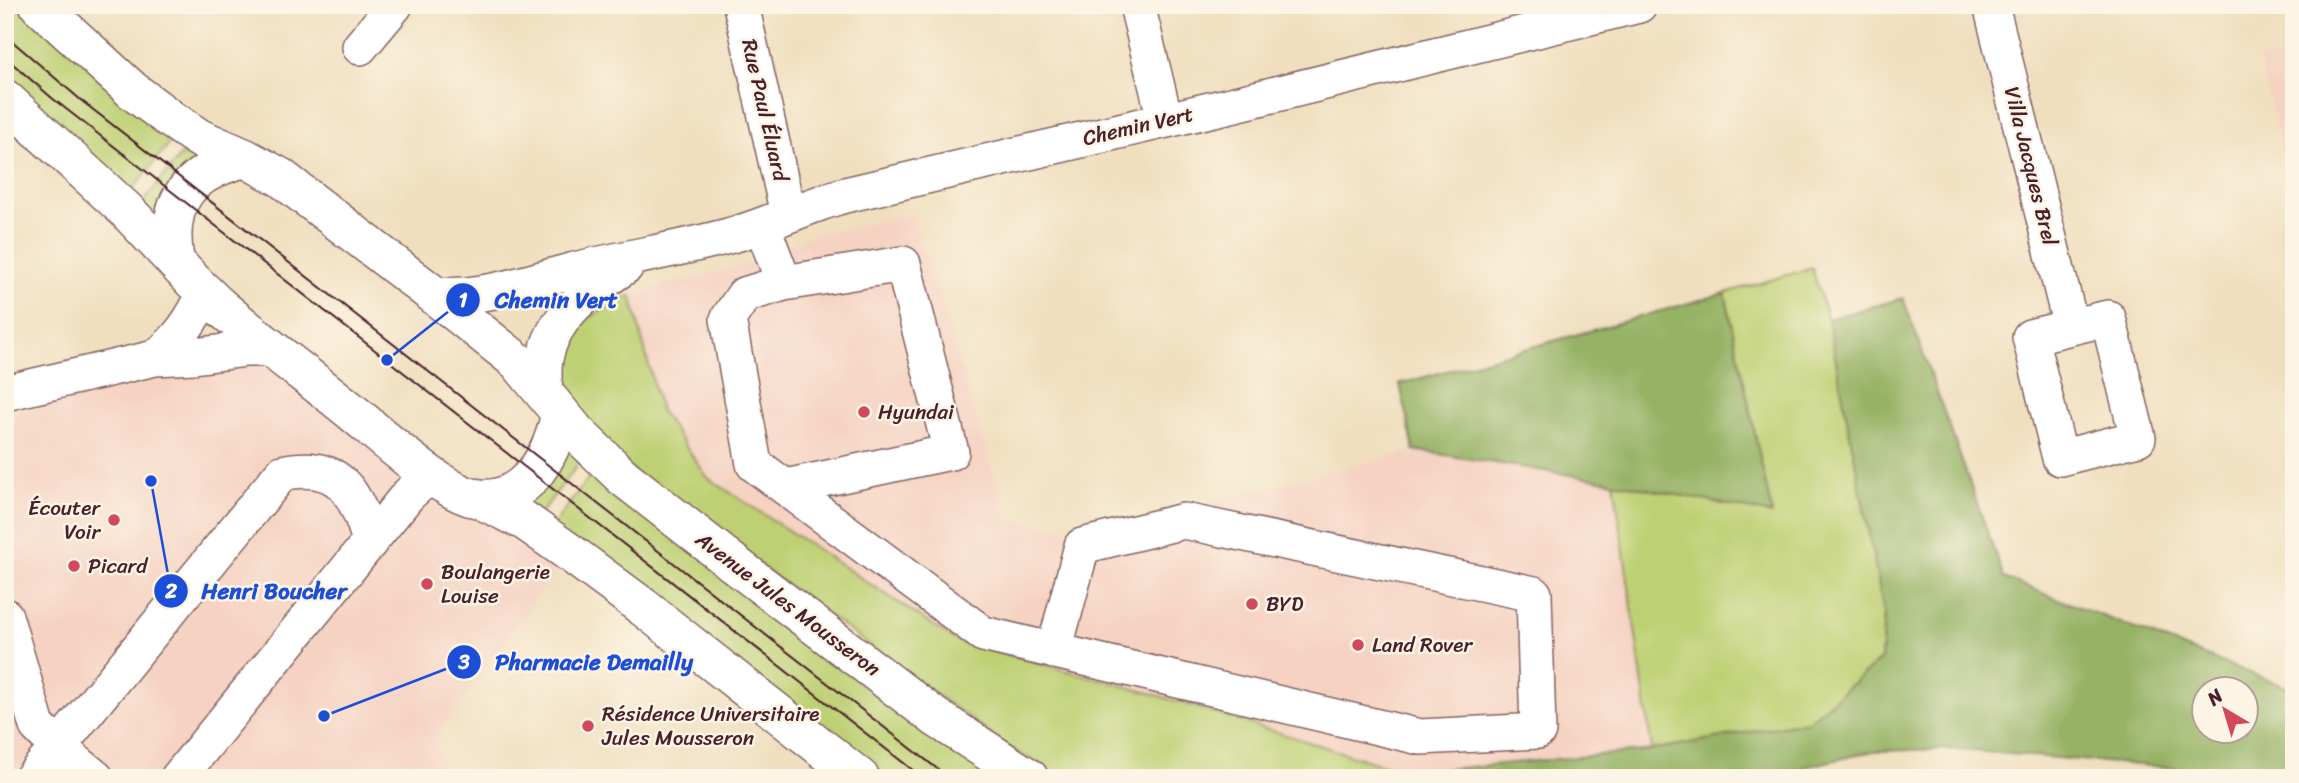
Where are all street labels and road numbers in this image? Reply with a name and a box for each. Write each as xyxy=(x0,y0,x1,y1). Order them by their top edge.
street label: Rue Paul Éluard xyxy=(730,35,800,187)
street label: Villa Jacques Brel xyxy=(1993,83,2069,250)
street label: Chemin Vert xyxy=(1079,95,1197,157)
street label: Avenue Jules Mousseron xyxy=(686,521,889,687)

